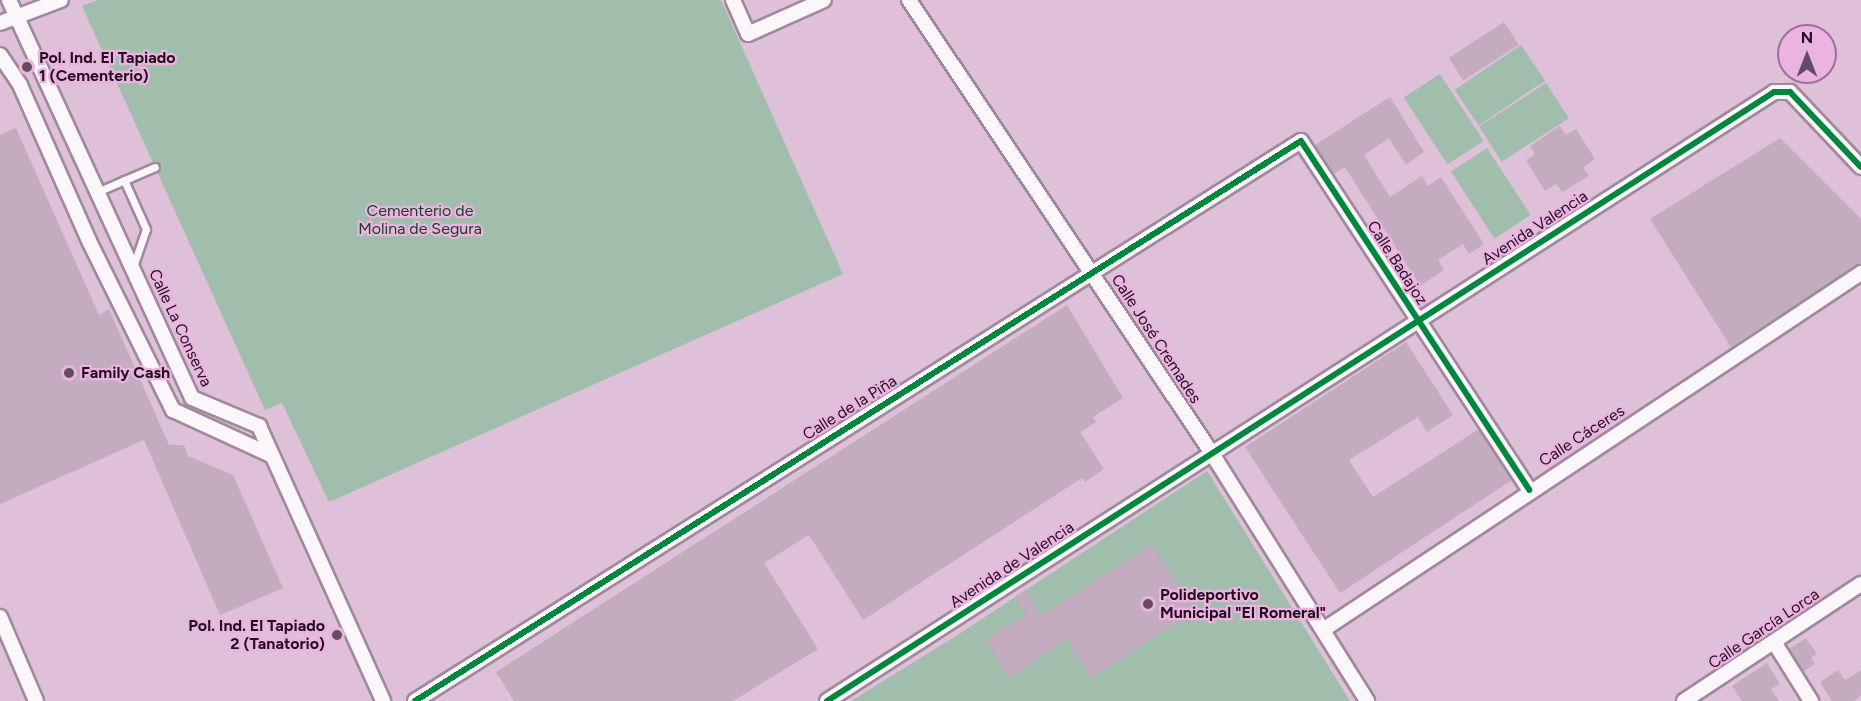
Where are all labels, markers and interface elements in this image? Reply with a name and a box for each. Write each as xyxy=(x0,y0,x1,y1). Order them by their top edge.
north arrow xyxy=(1777,24,1837,84)
text: N xyxy=(1801,28,1813,47)
place label: Pol. Ind. El Tapiado 1 (Cementerio) xyxy=(39,48,176,86)
marker: Pol. Ind. El Tapiado 1 (Cementerio) xyxy=(20,60,34,74)
street label: Avenida Valencia xyxy=(1479,187,1591,269)
park label: Cementerio de Molina de Segura xyxy=(358,201,482,239)
street label: Calle Badajoz xyxy=(1363,217,1431,309)
street label: Calle La Conserva xyxy=(144,266,216,390)
street label: Calle José Cremades xyxy=(1107,271,1205,407)
place label: Family Cash xyxy=(81,363,170,383)
marker: Family Cash xyxy=(62,366,76,380)
street label: Calle de la Piña xyxy=(799,371,901,445)
street label: Calle Cáceres xyxy=(1536,401,1628,471)
street label: Avenida de Valencia xyxy=(946,518,1078,612)
place label: Polideportivo Municipal "El Romeral" xyxy=(1160,585,1326,623)
street label: Calle García Lorca xyxy=(1705,585,1823,673)
marker: Polideportivo Municipal "El Romeral" xyxy=(1141,597,1155,611)
place label: Pol. Ind. El Tapiado 2 (Tanatorio) xyxy=(188,616,325,654)
marker: Pol. Ind. El Tapiado 2 (Tanatorio) xyxy=(330,628,344,642)

